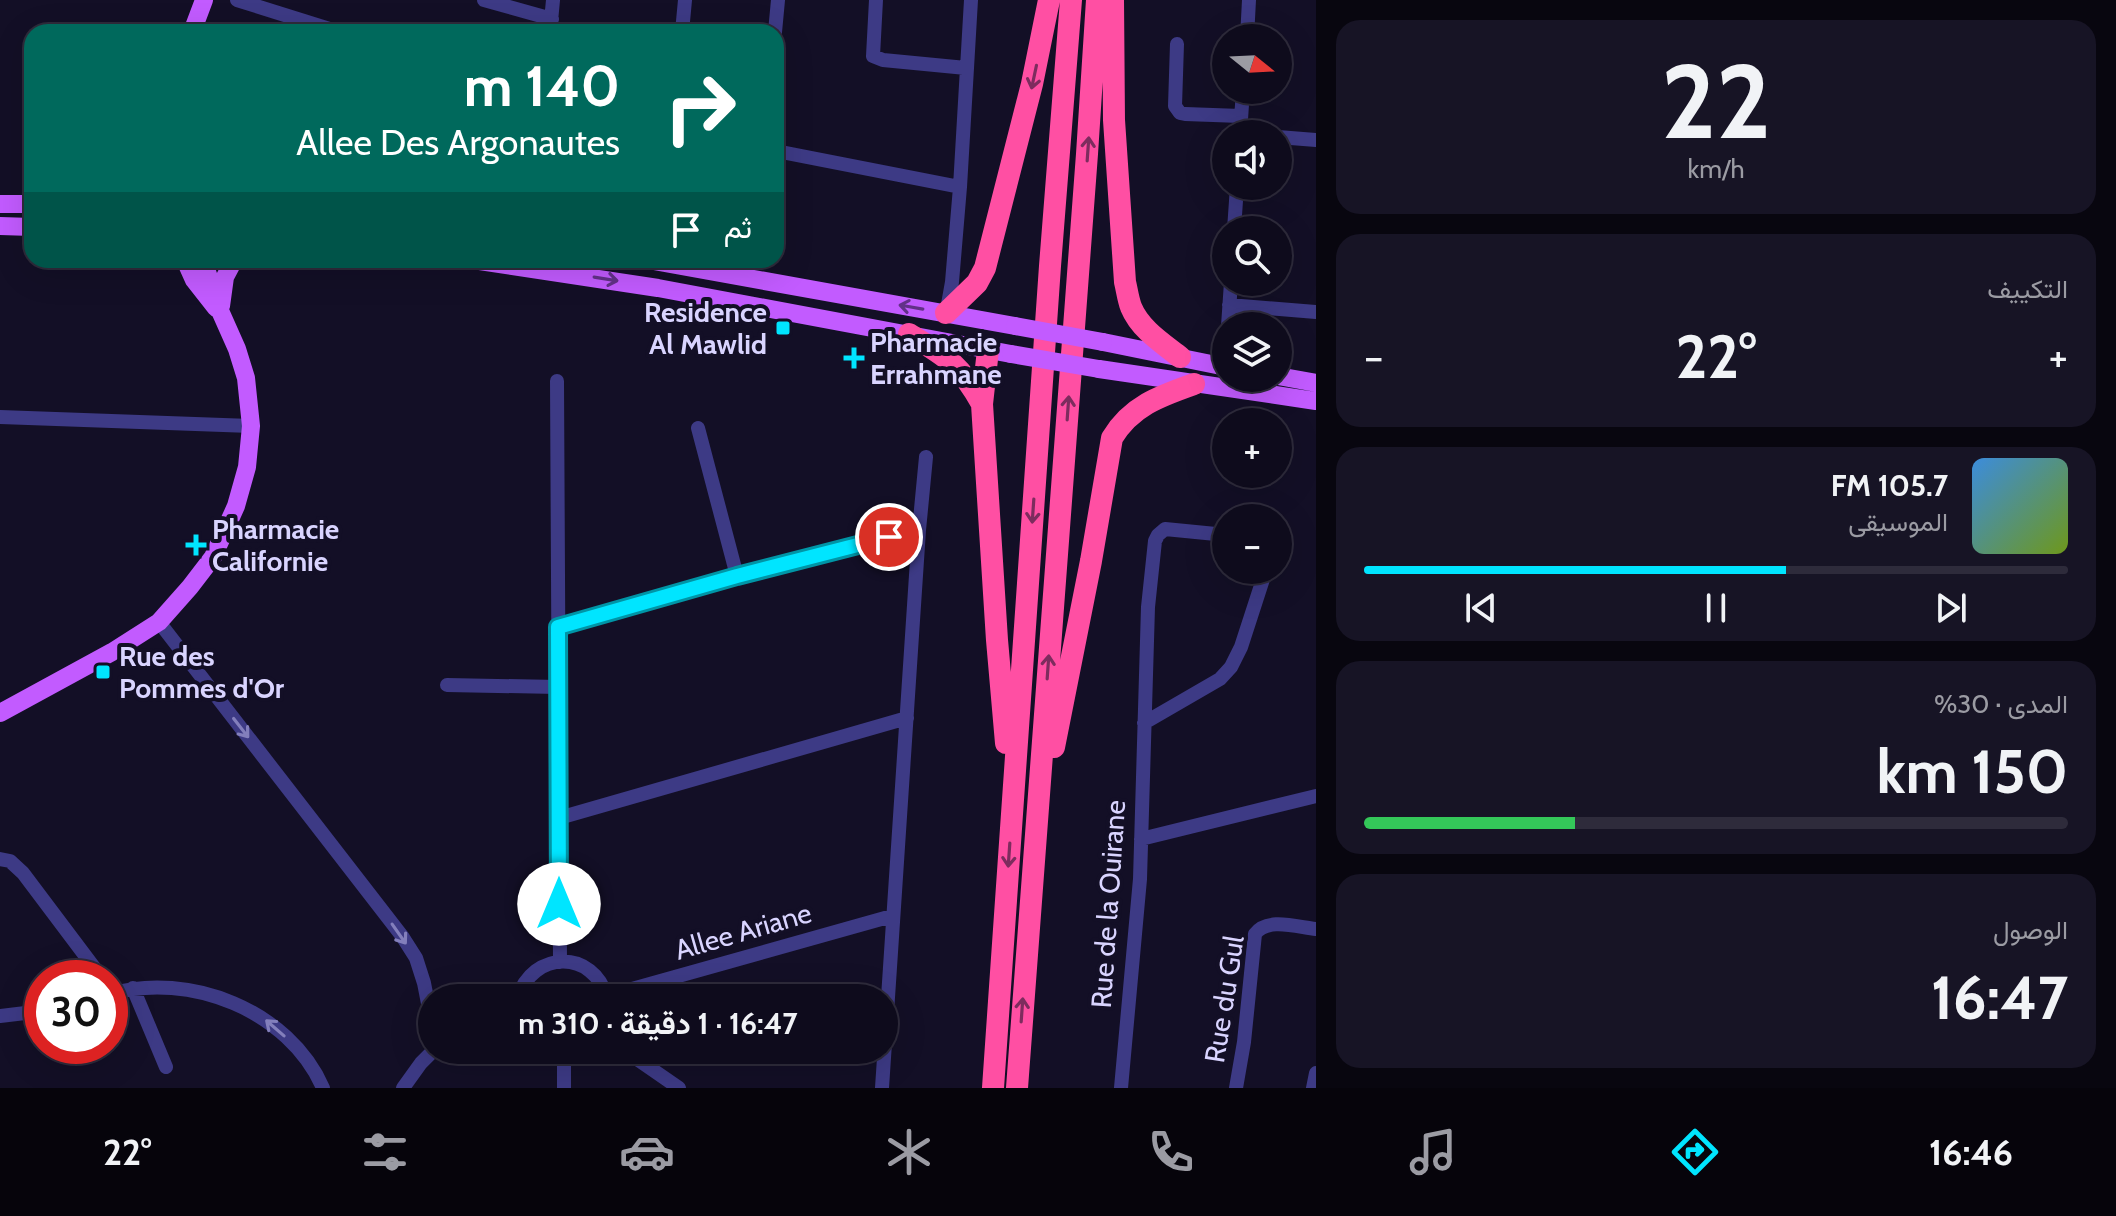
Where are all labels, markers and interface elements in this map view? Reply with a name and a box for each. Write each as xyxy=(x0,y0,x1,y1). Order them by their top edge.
north arrow xyxy=(1212,24,1292,104)
map controls xyxy=(1212,24,1292,584)
text: 22 xyxy=(1661,38,1771,164)
text: 140 m xyxy=(464,52,620,120)
icon: right xyxy=(648,56,752,160)
one-way arrow xyxy=(1026,63,1041,89)
text: Allee Des Argonautes xyxy=(296,120,620,164)
button: sound xyxy=(1212,120,1292,200)
one-way arrow xyxy=(1081,136,1096,163)
text: km/h xyxy=(1688,153,1744,185)
icon: arrive xyxy=(664,208,708,252)
text: ثم xyxy=(724,209,752,246)
button: search xyxy=(1212,216,1292,296)
one-way arrow xyxy=(593,273,618,288)
text: التكييف xyxy=(1987,273,2068,305)
place label: Residence Al Mawlid xyxy=(644,295,767,361)
one-way arrow xyxy=(899,299,924,314)
button: layers xyxy=(1212,312,1292,392)
marker: Residence Al Mawlid xyxy=(774,319,792,337)
text: 22° xyxy=(1676,320,1756,393)
place label: Pharmacie Errahmane xyxy=(870,325,1002,391)
text: − xyxy=(1364,330,1383,383)
text: + xyxy=(2049,330,2068,383)
marker: Pharmacie Errahmane xyxy=(845,349,863,367)
one-way arrow xyxy=(1061,395,1076,422)
button: + xyxy=(1212,408,1292,488)
text: 105.7 FM xyxy=(1831,467,1948,504)
one-way arrow xyxy=(1025,497,1040,524)
pin xyxy=(855,503,923,571)
button: − xyxy=(1212,504,1292,584)
text: الموسيقى xyxy=(1848,506,1948,538)
place label: Pharmacie Californie xyxy=(212,512,339,578)
icon: arrive xyxy=(867,515,911,559)
marker: Pharmacie Californie xyxy=(187,536,205,554)
icon: previous xyxy=(1459,586,1503,630)
icon: pause xyxy=(1694,586,1738,630)
icon: next xyxy=(1929,586,1973,630)
place label: Rue des Pommes d'Or xyxy=(119,639,285,705)
one-way arrow xyxy=(1041,654,1056,681)
marker: Rue des Pommes d'Or xyxy=(94,663,112,681)
text: المدى · 30% xyxy=(1934,688,2068,720)
one-way arrow xyxy=(232,717,250,738)
text: 150 km xyxy=(1877,735,2068,808)
street label: Rue de la Ouirane xyxy=(1084,799,1132,1009)
one-way arrow xyxy=(1001,841,1016,868)
position arrow xyxy=(517,862,601,946)
street label: Allee Ariane xyxy=(671,895,815,967)
text: الوصول xyxy=(1993,914,2068,946)
one-way arrow xyxy=(391,922,408,944)
street label: Rue du Gul xyxy=(1197,933,1251,1065)
speed limit sign: 30 xyxy=(24,960,128,1064)
text: 16:47 xyxy=(1931,961,2068,1034)
one-way arrow xyxy=(1015,997,1030,1024)
text: 16:47 · 1 دقيقة · 310 m xyxy=(518,1005,798,1042)
one-way arrow xyxy=(265,1019,285,1037)
icon: filters xyxy=(357,1124,413,1180)
icon: car xyxy=(619,1124,675,1180)
icon: climate xyxy=(881,1124,937,1180)
icon: phone xyxy=(1143,1124,1199,1180)
icon: music xyxy=(1405,1124,1461,1180)
icon: directions xyxy=(1667,1124,1723,1180)
text: 22° xyxy=(103,1130,151,1174)
text: 16:46 xyxy=(1929,1130,2013,1174)

